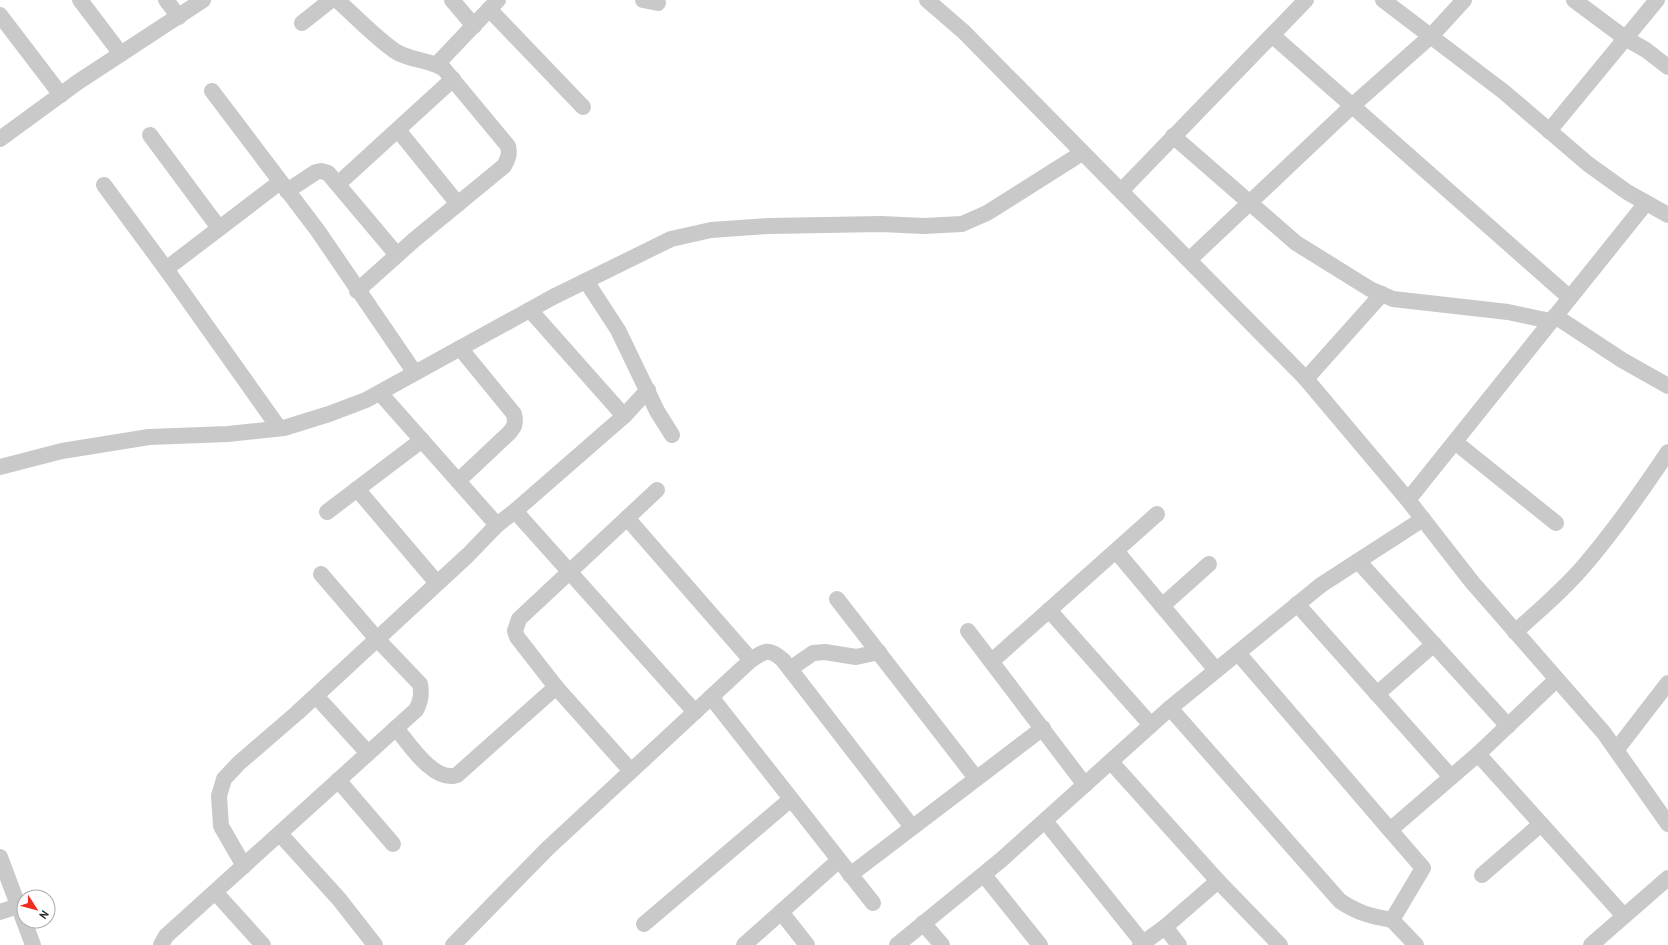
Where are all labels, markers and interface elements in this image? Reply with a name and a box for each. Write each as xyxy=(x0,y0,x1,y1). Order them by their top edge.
north arrow xyxy=(16,889,56,929)
text: N xyxy=(36,908,52,922)

